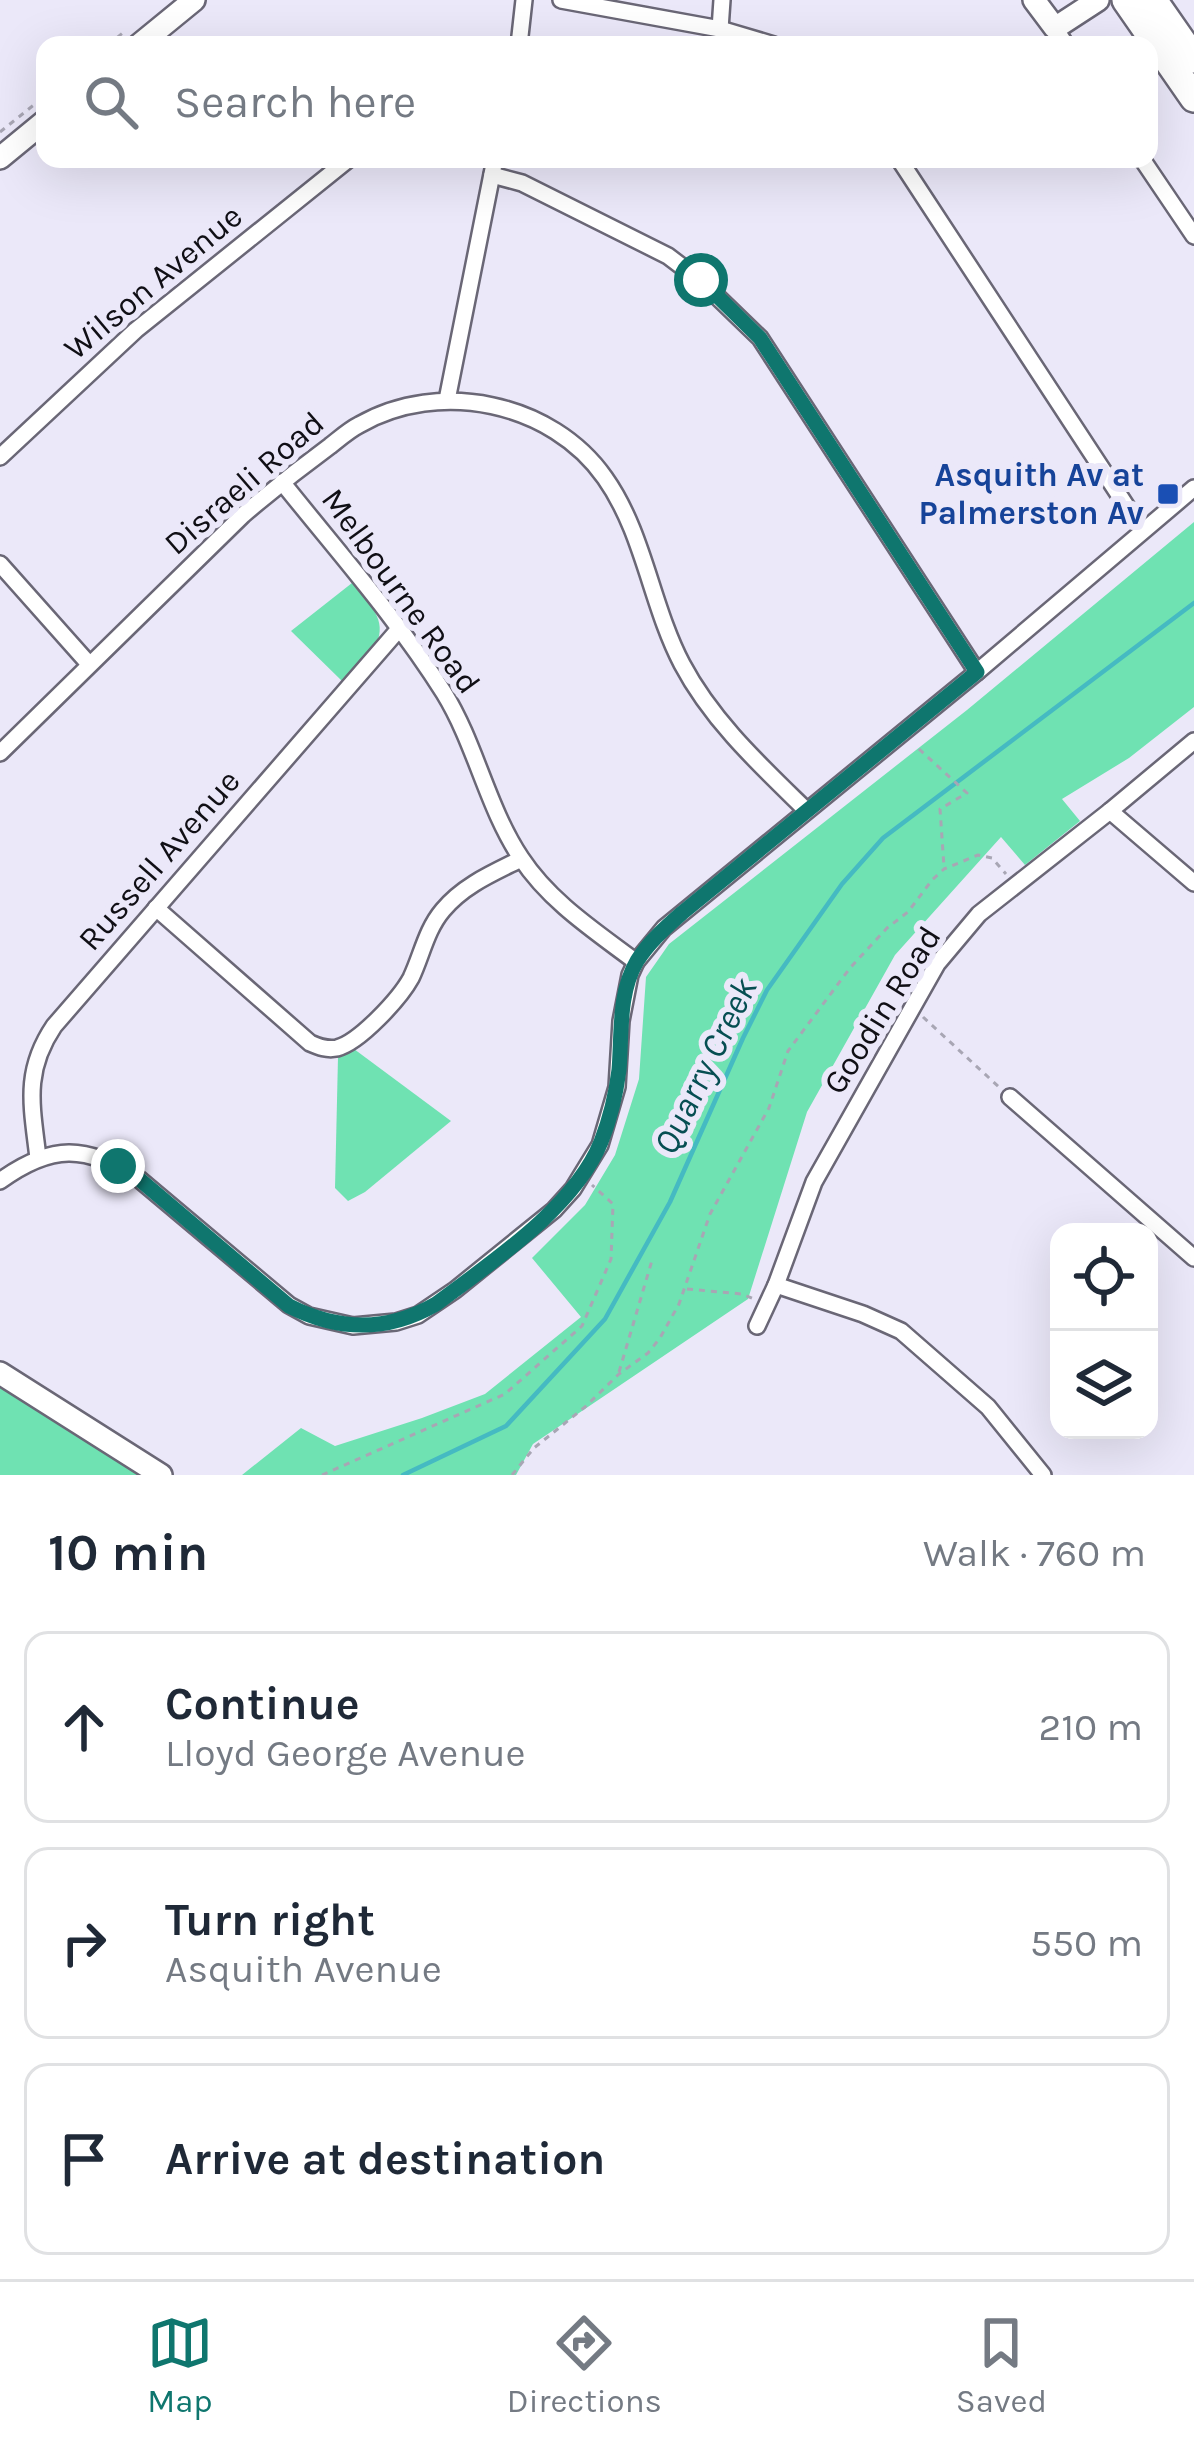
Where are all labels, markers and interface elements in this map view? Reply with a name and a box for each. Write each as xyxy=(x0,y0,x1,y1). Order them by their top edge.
search box xyxy=(36,36,1158,168)
icon: search xyxy=(78,69,144,135)
text: Search here xyxy=(174,76,416,128)
street label: Wilson Avenue xyxy=(56,197,250,367)
route start xyxy=(674,253,728,307)
street label: Disraeli Road xyxy=(156,403,332,563)
place label: Asquith Av at Palmerston Av xyxy=(919,456,1144,532)
street label: Melbourne Road xyxy=(314,481,488,701)
marker: Asquith Av at Palmerston Av xyxy=(1155,481,1181,507)
street label: Russell Avenue xyxy=(70,762,248,958)
street label: Goodin Road xyxy=(815,919,949,1101)
water label: Quarry Creek xyxy=(644,970,766,1161)
route end xyxy=(91,1139,145,1193)
map controls xyxy=(1050,1223,1158,1439)
button: locate xyxy=(1050,1223,1158,1331)
button: layers xyxy=(1050,1331,1158,1439)
text: 10 min xyxy=(48,1523,208,1583)
text: Walk · 760 m xyxy=(923,1530,1146,1576)
text: Continue xyxy=(165,1678,360,1730)
icon: ahead xyxy=(51,1694,117,1760)
text: 210 m xyxy=(1039,1704,1143,1750)
text: Lloyd George Avenue xyxy=(165,1730,526,1776)
text: Turn right xyxy=(165,1894,375,1946)
icon: right xyxy=(51,1910,117,1976)
text: 550 m xyxy=(1030,1920,1143,1966)
text: Asquith Avenue xyxy=(165,1946,442,1992)
icon: arrive xyxy=(51,2126,117,2192)
text: Arrive at destination xyxy=(165,2133,605,2185)
tab: Map xyxy=(147,2310,213,2420)
tab: Directions xyxy=(507,2310,662,2420)
tab: Saved xyxy=(956,2310,1047,2420)

